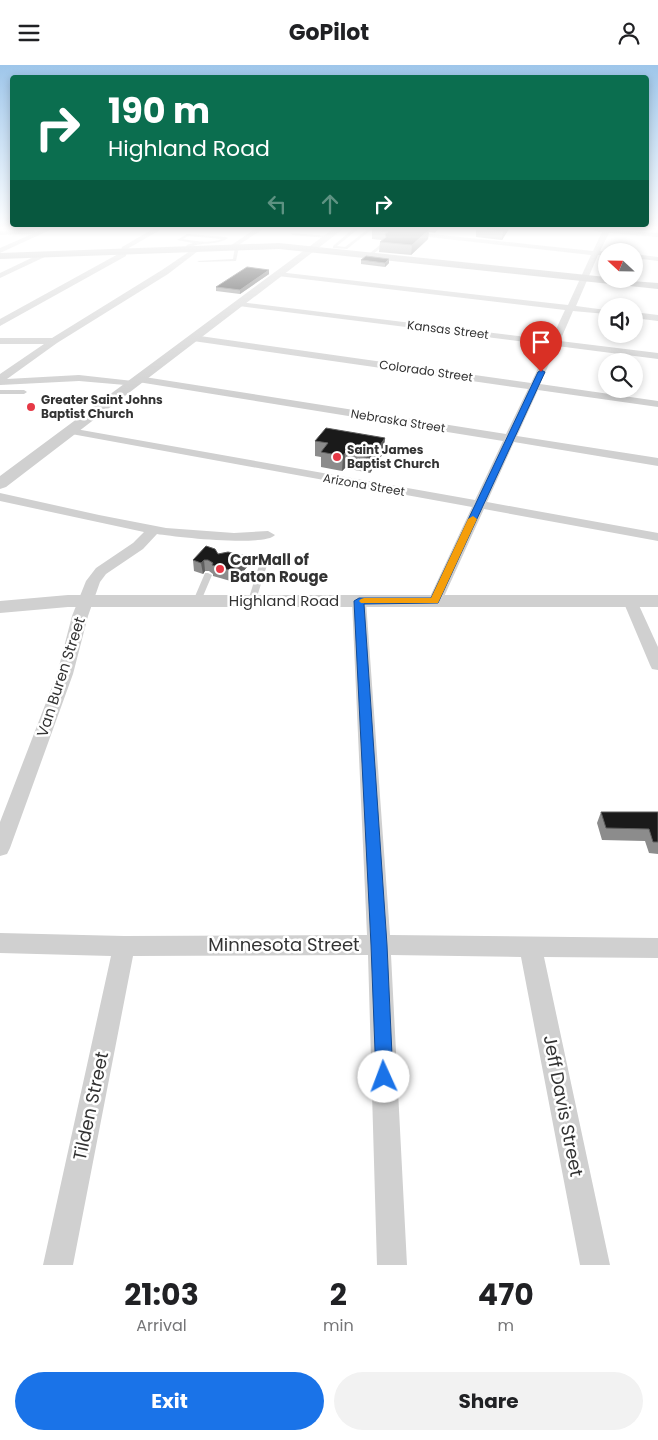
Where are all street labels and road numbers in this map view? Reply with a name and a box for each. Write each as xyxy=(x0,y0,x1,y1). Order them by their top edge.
street label: Kansas Street xyxy=(406,316,490,343)
street label: Colorado Street xyxy=(378,356,474,385)
street label: Nebraska Street xyxy=(350,405,447,436)
street label: Arizona Street xyxy=(322,469,406,500)
street label: Highland Road xyxy=(229,590,339,611)
street label: Van Buren Street xyxy=(31,614,90,740)
street label: Minnesota Street xyxy=(208,932,360,957)
street label: Jeff Davis Street xyxy=(538,1033,589,1179)
street label: Tilden Street xyxy=(67,1049,114,1163)

